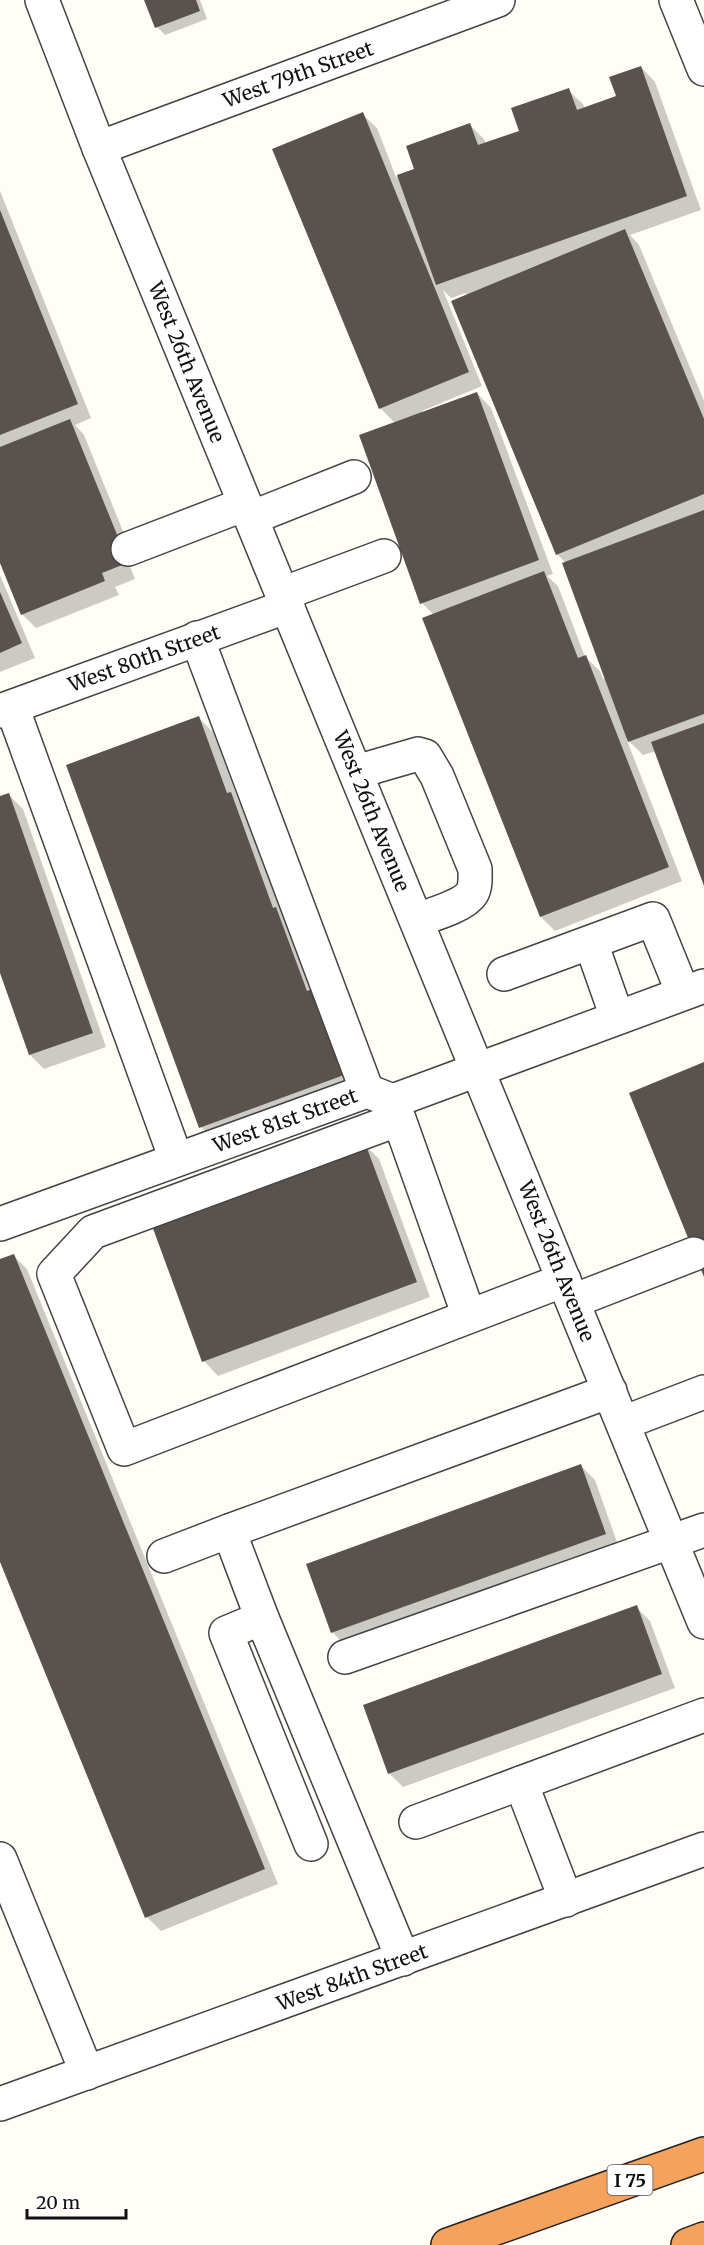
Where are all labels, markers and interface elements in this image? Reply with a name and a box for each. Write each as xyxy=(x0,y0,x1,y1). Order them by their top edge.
street label: West 79th Street xyxy=(219,35,377,113)
street label: West 26th Avenue xyxy=(143,277,231,446)
street label: West 80th Street xyxy=(64,619,223,697)
street label: West 26th Avenue xyxy=(328,726,416,895)
street label: West 81st Street xyxy=(208,1082,361,1158)
street label: West 26th Avenue xyxy=(513,1176,601,1345)
street label: West 84th Street xyxy=(272,1938,431,2016)
road number: I 75 xyxy=(608,2165,652,2195)
scale bar xyxy=(27,2182,126,2220)
text: 20 m xyxy=(36,2191,80,2214)

